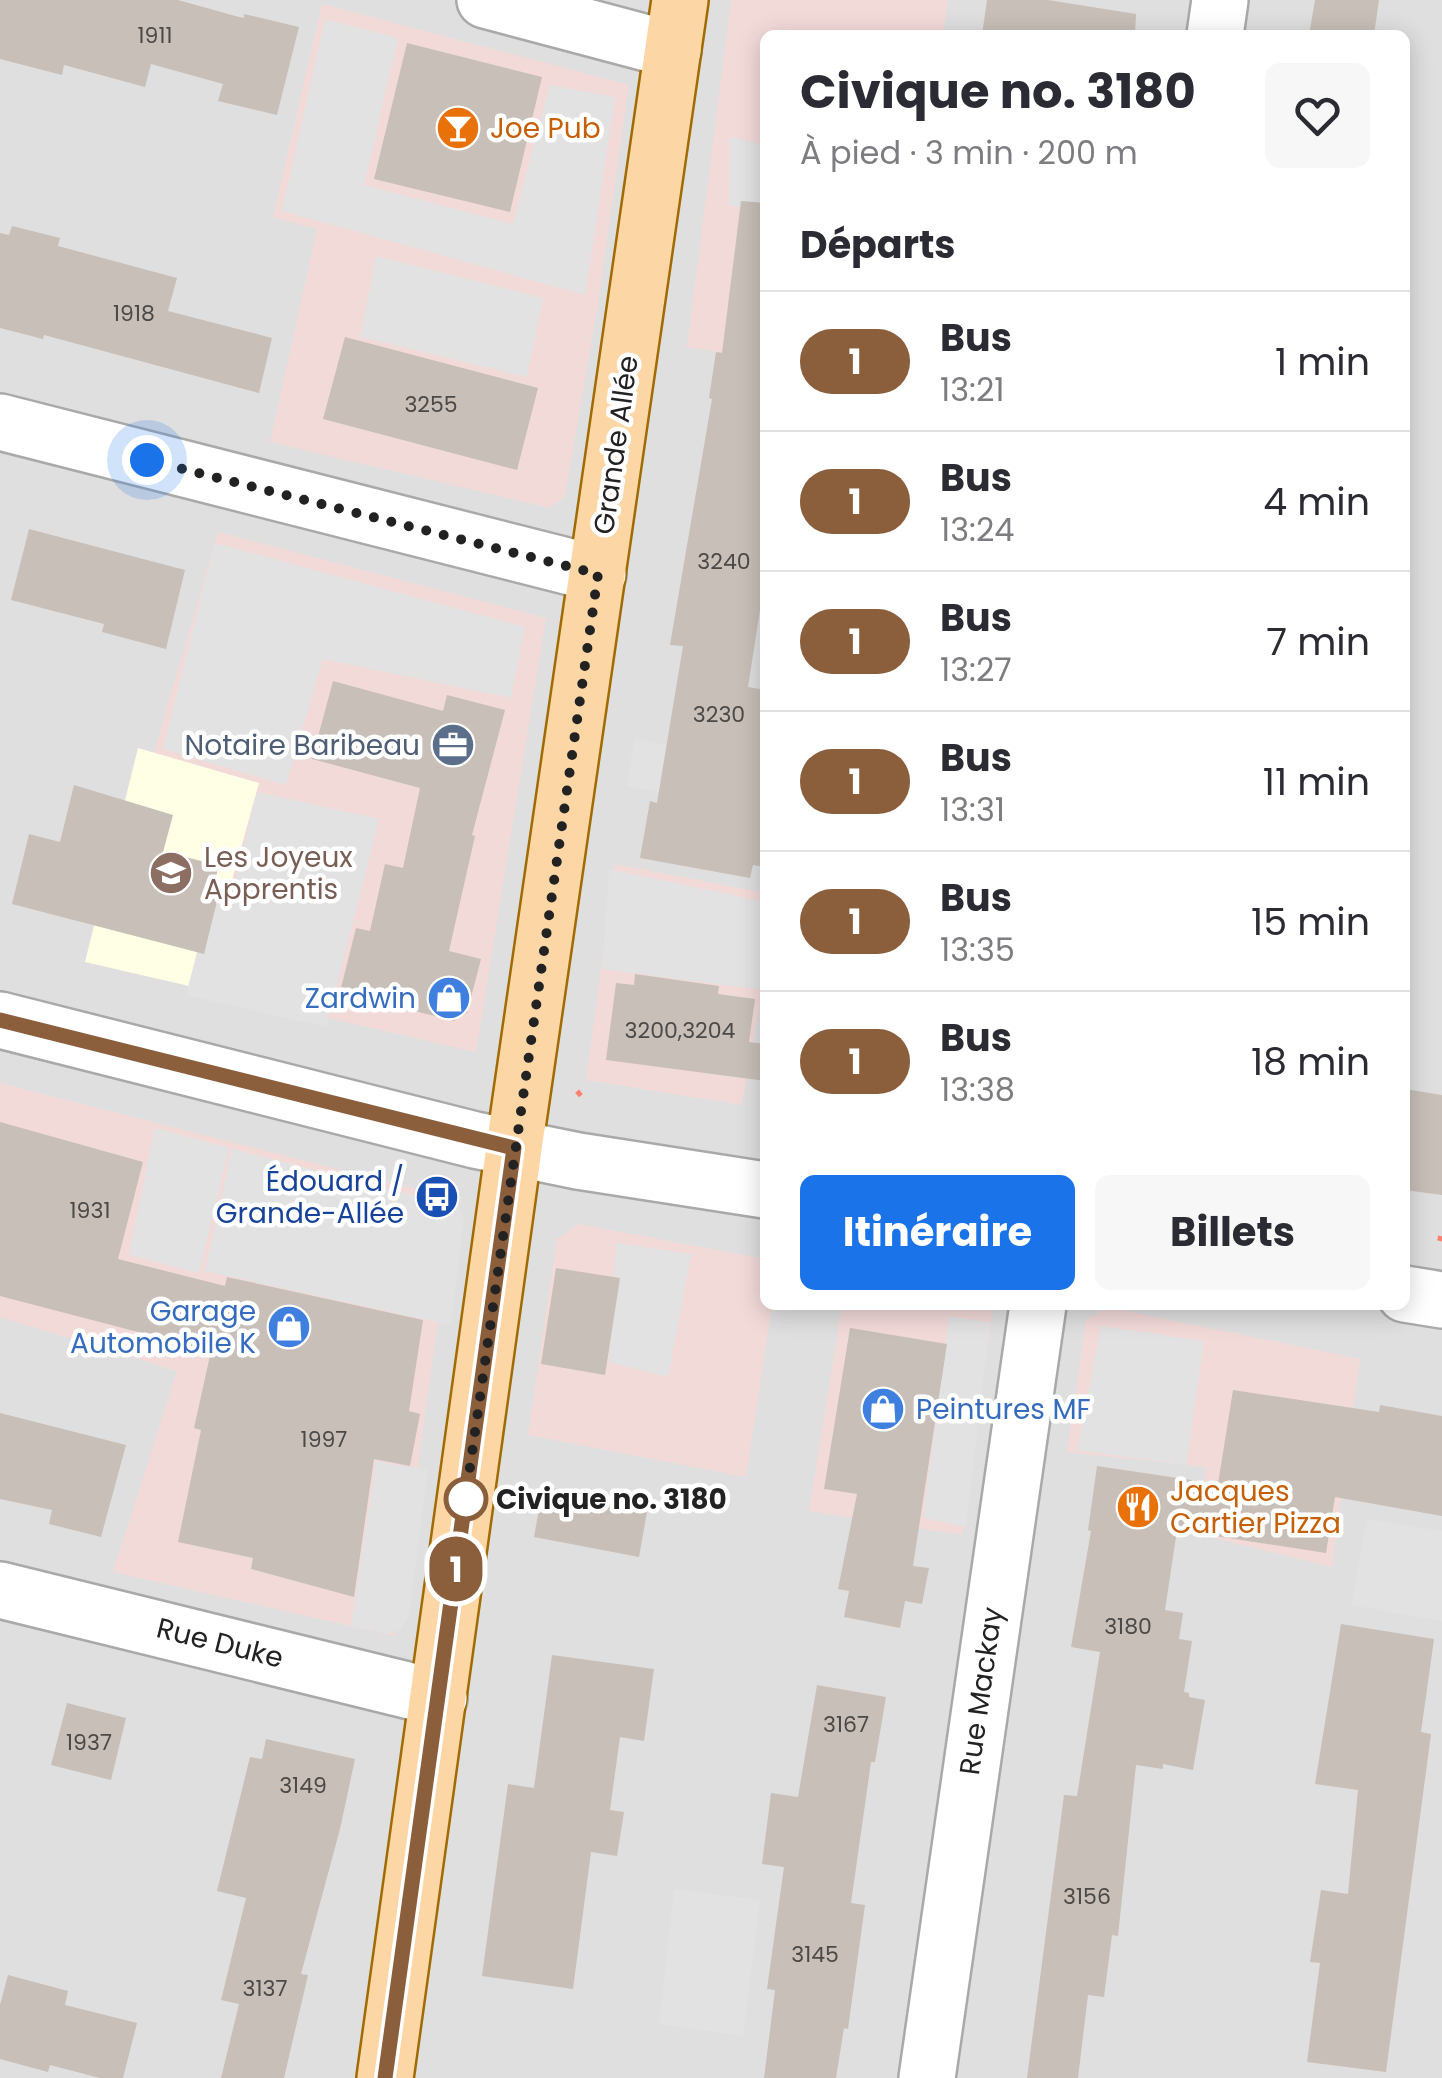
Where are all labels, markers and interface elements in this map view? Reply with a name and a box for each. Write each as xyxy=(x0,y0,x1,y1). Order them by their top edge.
house number: 1911 xyxy=(138,20,172,51)
text: Civique no. 3180 xyxy=(800,58,1196,125)
button: heart xyxy=(1265,63,1370,168)
bar icon: Joe Pub xyxy=(435,105,481,151)
place label: Joe Pub xyxy=(490,109,601,148)
text: À pied · 3 min · 200 m xyxy=(800,130,1138,175)
text: Départs xyxy=(800,218,956,271)
house number: 1918 xyxy=(113,298,155,329)
text: Bus xyxy=(940,311,1012,364)
text: 1 min xyxy=(1275,335,1370,388)
text: 1 xyxy=(848,337,862,386)
street label: Grande Allée xyxy=(584,353,648,537)
text: 13:21 xyxy=(940,367,1005,412)
house number: 3255 xyxy=(404,389,458,420)
your location xyxy=(122,435,172,485)
text: Bus xyxy=(940,451,1012,504)
text: 4 min xyxy=(1263,475,1370,528)
text: 1 xyxy=(848,477,862,526)
text: 13:24 xyxy=(940,507,1014,552)
house number: 3240 xyxy=(697,546,751,577)
text: Bus xyxy=(940,591,1012,644)
text: 7 min xyxy=(1266,615,1370,668)
text: 1 xyxy=(848,617,862,666)
text: 13:27 xyxy=(940,647,1012,692)
house number: 3230 xyxy=(693,699,745,730)
office icon: Notaire Baribeau xyxy=(430,722,476,768)
place label: Notaire Baribeau xyxy=(185,726,420,765)
text: Bus xyxy=(940,731,1012,784)
text: 11 min xyxy=(1263,755,1370,808)
text: 1 xyxy=(848,757,862,806)
text: 13:31 xyxy=(940,787,1005,832)
place label: Les Joyeux Apprentis xyxy=(204,838,353,909)
school or university icon: Les Joyeux Apprentis xyxy=(148,850,194,896)
text: Bus xyxy=(940,871,1012,924)
text: 15 min xyxy=(1251,895,1370,948)
text: 1 xyxy=(848,897,862,946)
text: 13:35 xyxy=(940,927,1015,972)
shop icon: Zardwin xyxy=(426,975,472,1021)
place label: Zardwin xyxy=(305,979,416,1018)
text: Bus xyxy=(940,1011,1012,1064)
house number: 3200,3204 xyxy=(625,1015,736,1046)
text: 18 min xyxy=(1251,1035,1370,1088)
text: 1 xyxy=(848,1037,862,1086)
text: 13:38 xyxy=(940,1067,1015,1112)
place label: Édouard / Grande-Allée xyxy=(216,1162,404,1233)
bus stop icon: Édouard / Grande-Allée xyxy=(414,1174,460,1220)
button: Itinéraire xyxy=(800,1175,1075,1290)
button: Billets xyxy=(1095,1175,1370,1290)
house number: 1931 xyxy=(70,1195,110,1226)
place label: Garage Automobile K xyxy=(70,1292,256,1363)
shop icon: Garage Automobile K xyxy=(266,1304,312,1350)
shop icon: Peintures MF xyxy=(860,1386,906,1432)
place label: Peintures MF xyxy=(916,1390,1091,1429)
house number: 1997 xyxy=(301,1424,347,1455)
place label: Jacques Cartier Pizza xyxy=(1170,1472,1341,1543)
marker: Civique no. 3180 xyxy=(445,1478,487,1520)
place label: Civique no. 3180 xyxy=(496,1480,727,1519)
restaurant icon: Jacques Cartier Pizza xyxy=(1115,1484,1161,1530)
line badge: 1 xyxy=(424,1536,488,1602)
text: 1 xyxy=(449,1545,463,1594)
street label: Rue Mackay xyxy=(950,1604,1012,1777)
street label: Rue Duke xyxy=(153,1608,287,1678)
house number: 3180 xyxy=(1104,1611,1152,1642)
house number: 3167 xyxy=(823,1709,869,1740)
house number: 1937 xyxy=(66,1727,112,1758)
house number: 3149 xyxy=(279,1770,327,1801)
house number: 3156 xyxy=(1063,1881,1111,1912)
house number: 3145 xyxy=(791,1939,839,1970)
house number: 3137 xyxy=(243,1973,287,2004)

